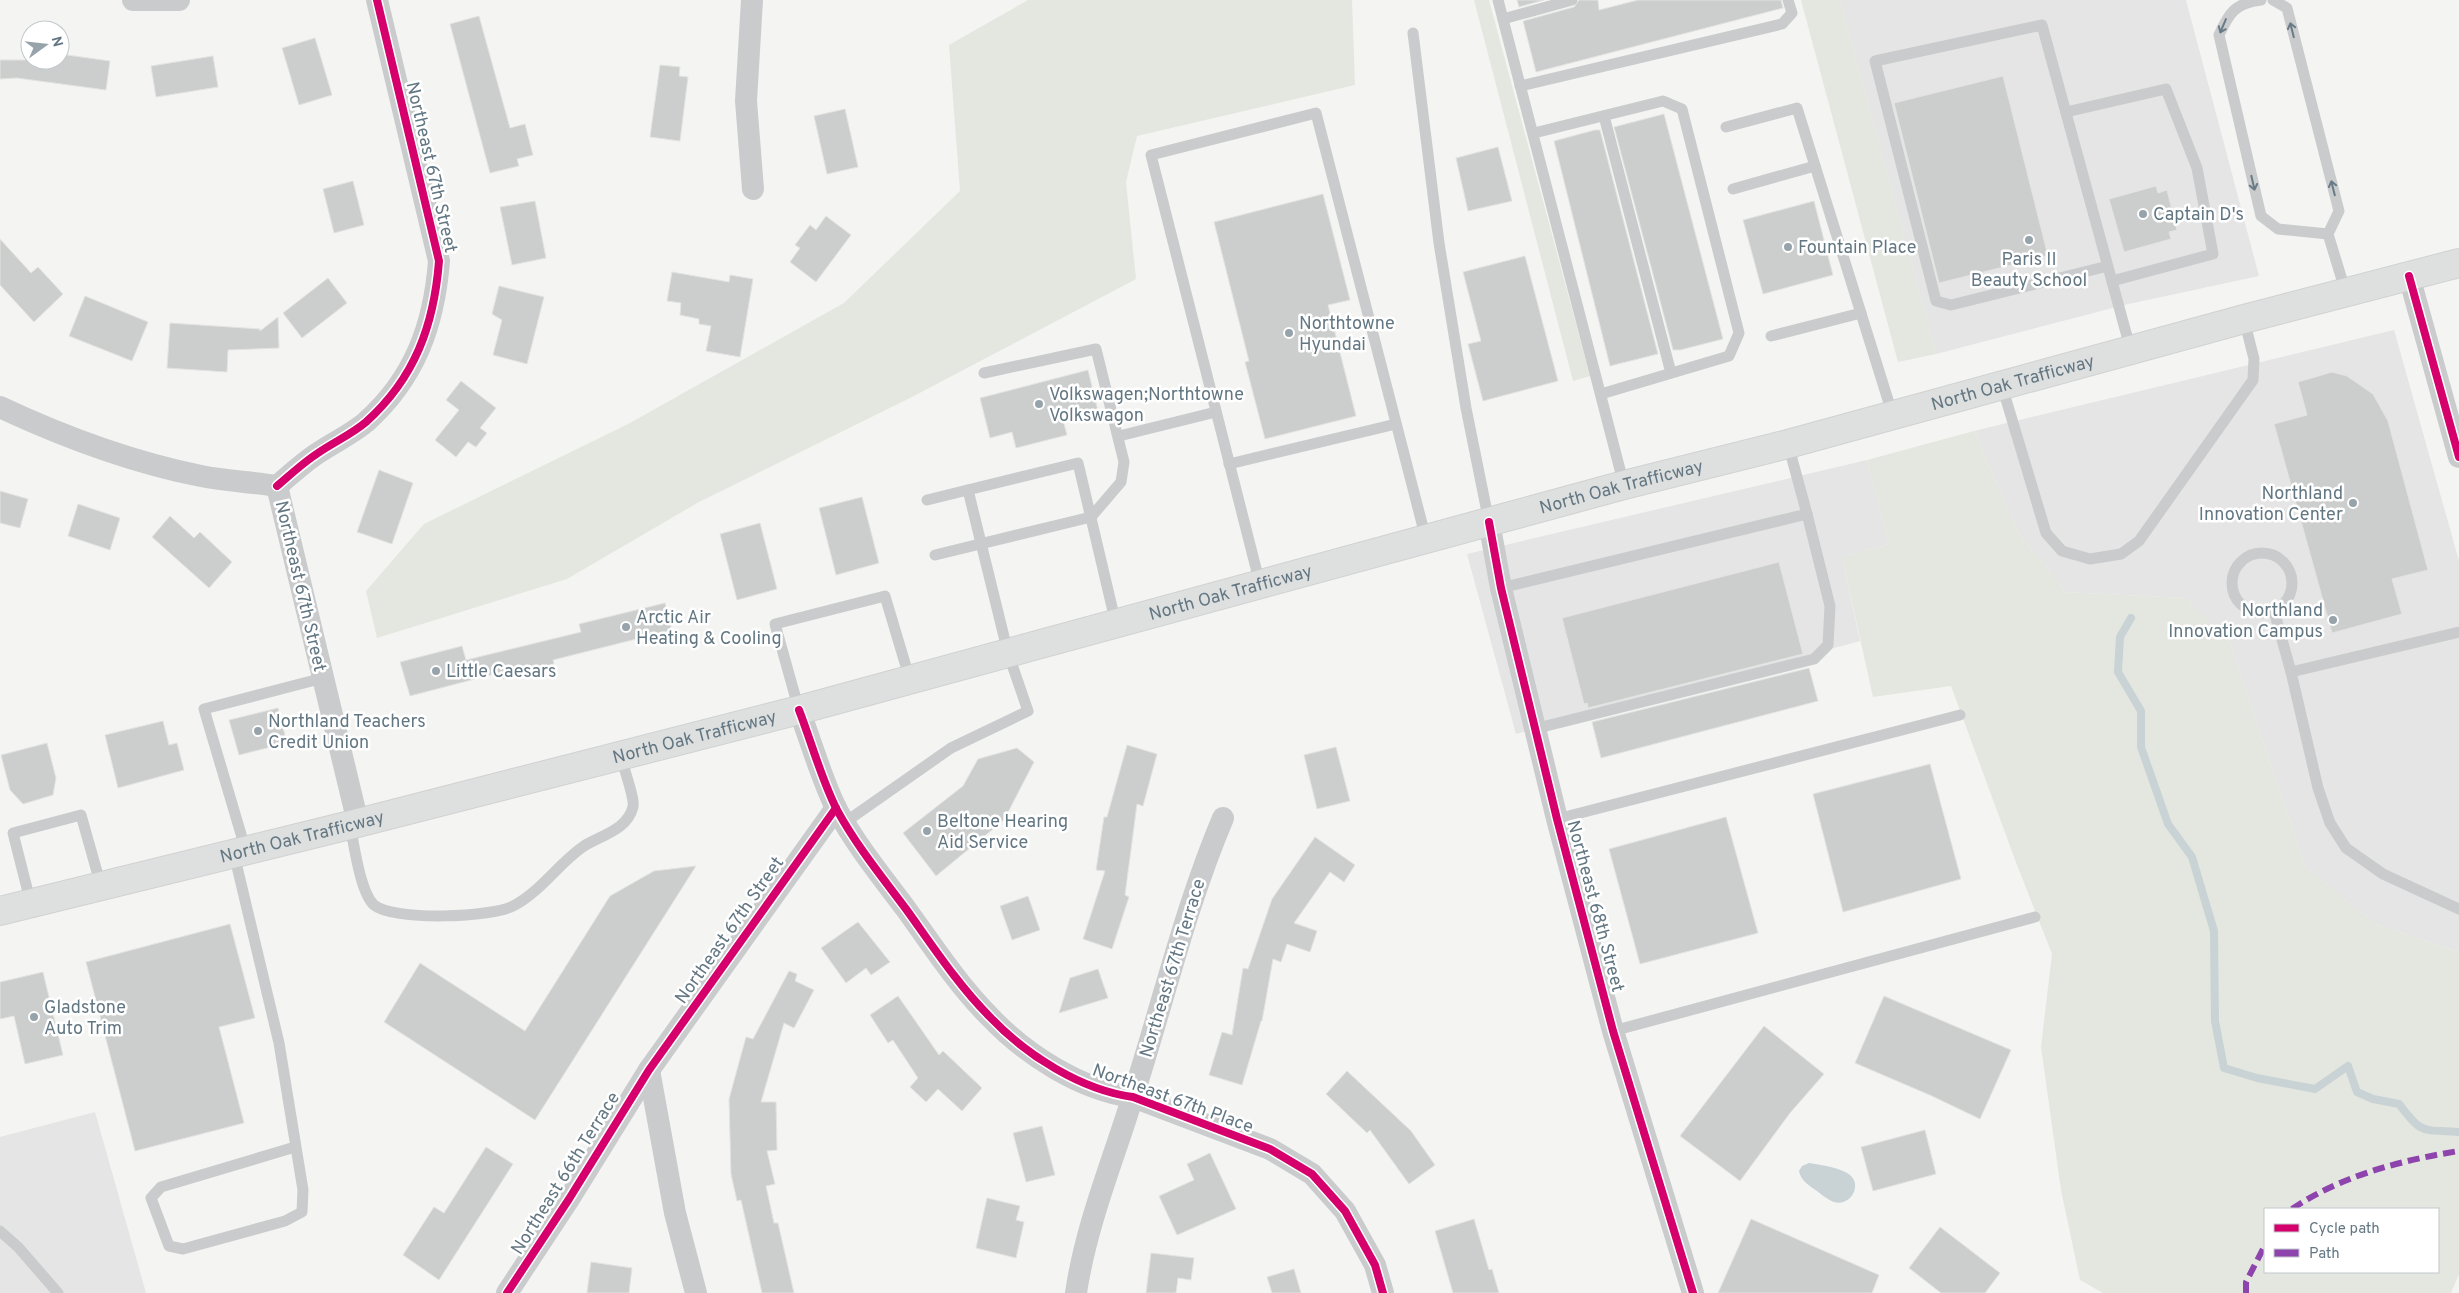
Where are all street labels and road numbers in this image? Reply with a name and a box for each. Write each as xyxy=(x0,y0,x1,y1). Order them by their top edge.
street label: Northeast 67th Street xyxy=(400,80,461,255)
street label: North Oak Trafficway xyxy=(1929,351,2097,417)
street label: North Oak Trafficway xyxy=(1537,456,1706,521)
street label: Northeast 67th Street xyxy=(269,499,330,674)
street label: North Oak Trafficway xyxy=(1146,561,1315,627)
street label: North Oak Trafficway xyxy=(610,706,779,770)
street label: North Oak Trafficway xyxy=(218,807,387,870)
street label: Northeast 68th Street xyxy=(1561,818,1629,995)
street label: Northeast 67th Street xyxy=(671,853,790,1009)
street label: Northeast 67th Terrace xyxy=(1135,876,1212,1060)
street label: Northeast 67th Place xyxy=(1089,1060,1256,1139)
street label: Northeast 66th Terrace xyxy=(507,1088,626,1259)

